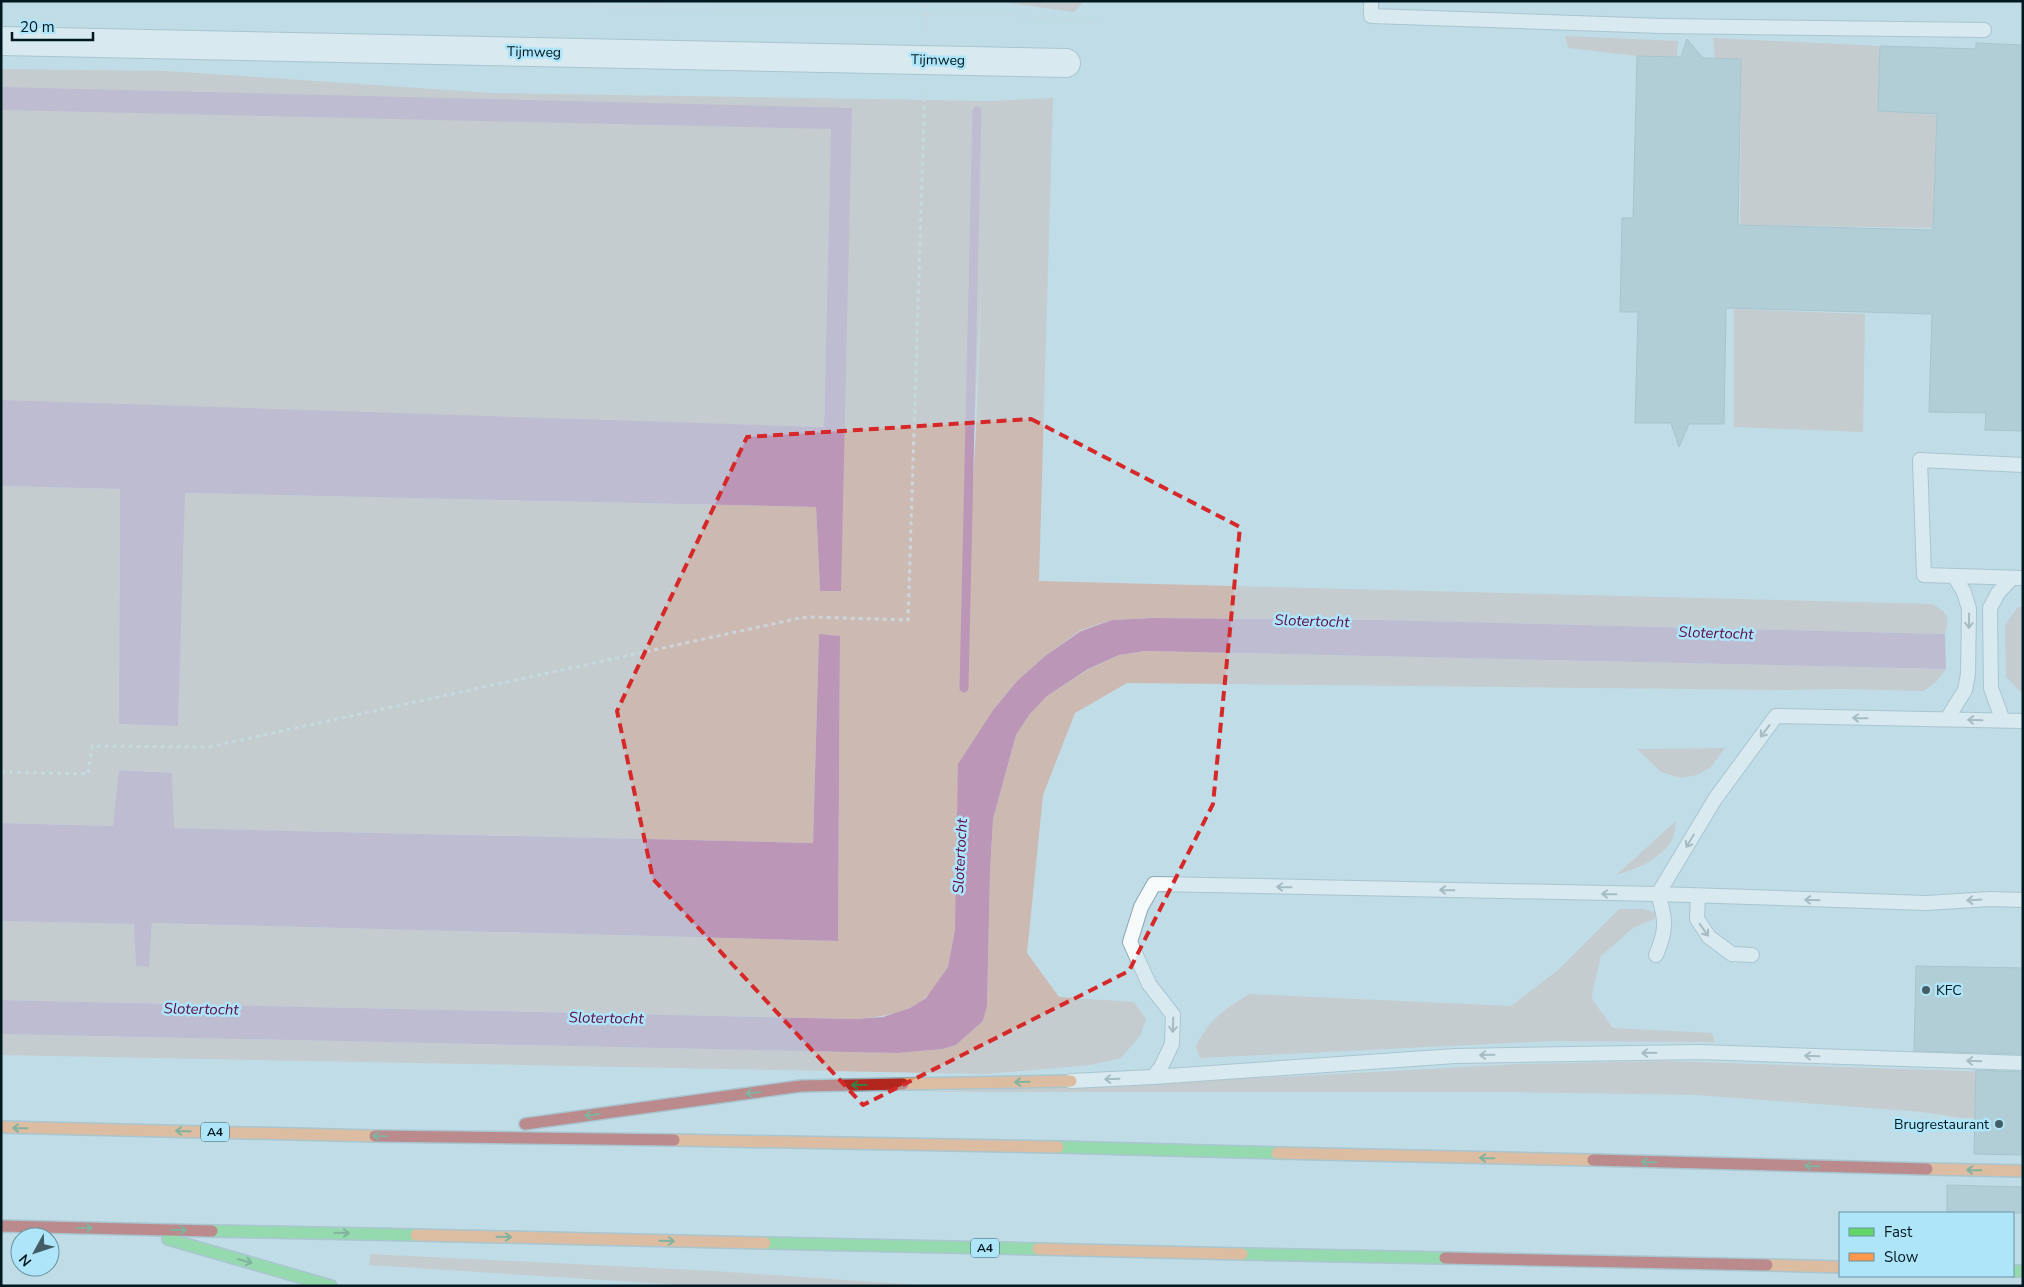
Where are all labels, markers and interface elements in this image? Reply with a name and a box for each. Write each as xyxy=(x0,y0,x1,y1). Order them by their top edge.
scale bar xyxy=(12,10,94,42)
text: 20 m xyxy=(20,17,55,37)
street label: Tijmweg xyxy=(507,42,561,62)
street label: Tijmweg xyxy=(911,50,965,70)
water label: Slotertocht xyxy=(1274,610,1351,632)
one-way arrow xyxy=(1964,612,1974,629)
water label: Slotertocht xyxy=(1678,622,1755,644)
one-way arrow xyxy=(1852,713,1868,722)
one-way arrow xyxy=(1967,715,1983,725)
one-way arrow xyxy=(1759,724,1770,737)
water label: Slotertocht xyxy=(948,817,972,894)
one-way arrow xyxy=(1684,833,1694,847)
one-way arrow xyxy=(1276,882,1292,892)
one-way arrow xyxy=(1439,886,1455,895)
one-way arrow xyxy=(1601,889,1618,899)
one-way arrow xyxy=(1804,895,1820,904)
one-way arrow xyxy=(1966,895,1982,904)
one-way arrow xyxy=(1699,923,1709,937)
place label: KFC xyxy=(1936,981,1962,1000)
marker: KFC xyxy=(1920,984,1932,996)
water label: Slotertocht xyxy=(163,998,239,1020)
water label: Slotertocht xyxy=(568,1007,644,1029)
one-way arrow xyxy=(1168,1016,1178,1033)
one-way arrow xyxy=(1641,1048,1658,1058)
one-way arrow xyxy=(1479,1050,1495,1060)
one-way arrow xyxy=(1804,1051,1820,1061)
one-way arrow xyxy=(1966,1057,1982,1066)
one-way arrow xyxy=(1104,1074,1120,1084)
one-way arrow xyxy=(1014,1077,1030,1087)
one-way arrow xyxy=(852,1080,868,1090)
one-way arrow xyxy=(745,1088,761,1098)
one-way arrow xyxy=(584,1110,600,1120)
place label: Brugrestaurant xyxy=(1894,1115,1989,1134)
marker: Brugrestaurant xyxy=(1993,1118,2005,1130)
road number: A4 xyxy=(201,1122,229,1142)
one-way arrow xyxy=(13,1123,29,1132)
one-way arrow xyxy=(175,1127,191,1136)
one-way arrow xyxy=(373,1131,389,1141)
one-way arrow xyxy=(1479,1153,1495,1163)
one-way arrow xyxy=(1641,1157,1658,1167)
one-way arrow xyxy=(1804,1161,1820,1171)
one-way arrow xyxy=(1966,1165,1982,1175)
legend xyxy=(1839,1212,2014,1277)
text: Fast xyxy=(1884,1222,1913,1242)
one-way arrow xyxy=(77,1223,93,1232)
one-way arrow xyxy=(170,1225,187,1235)
north arrow xyxy=(10,1227,60,1277)
one-way arrow xyxy=(333,1229,349,1238)
one-way arrow xyxy=(496,1232,512,1242)
one-way arrow xyxy=(658,1236,674,1246)
road number: A4 xyxy=(971,1238,999,1258)
text: Slow xyxy=(1884,1247,1919,1267)
text: N xyxy=(15,1250,36,1270)
one-way arrow xyxy=(236,1257,252,1267)

